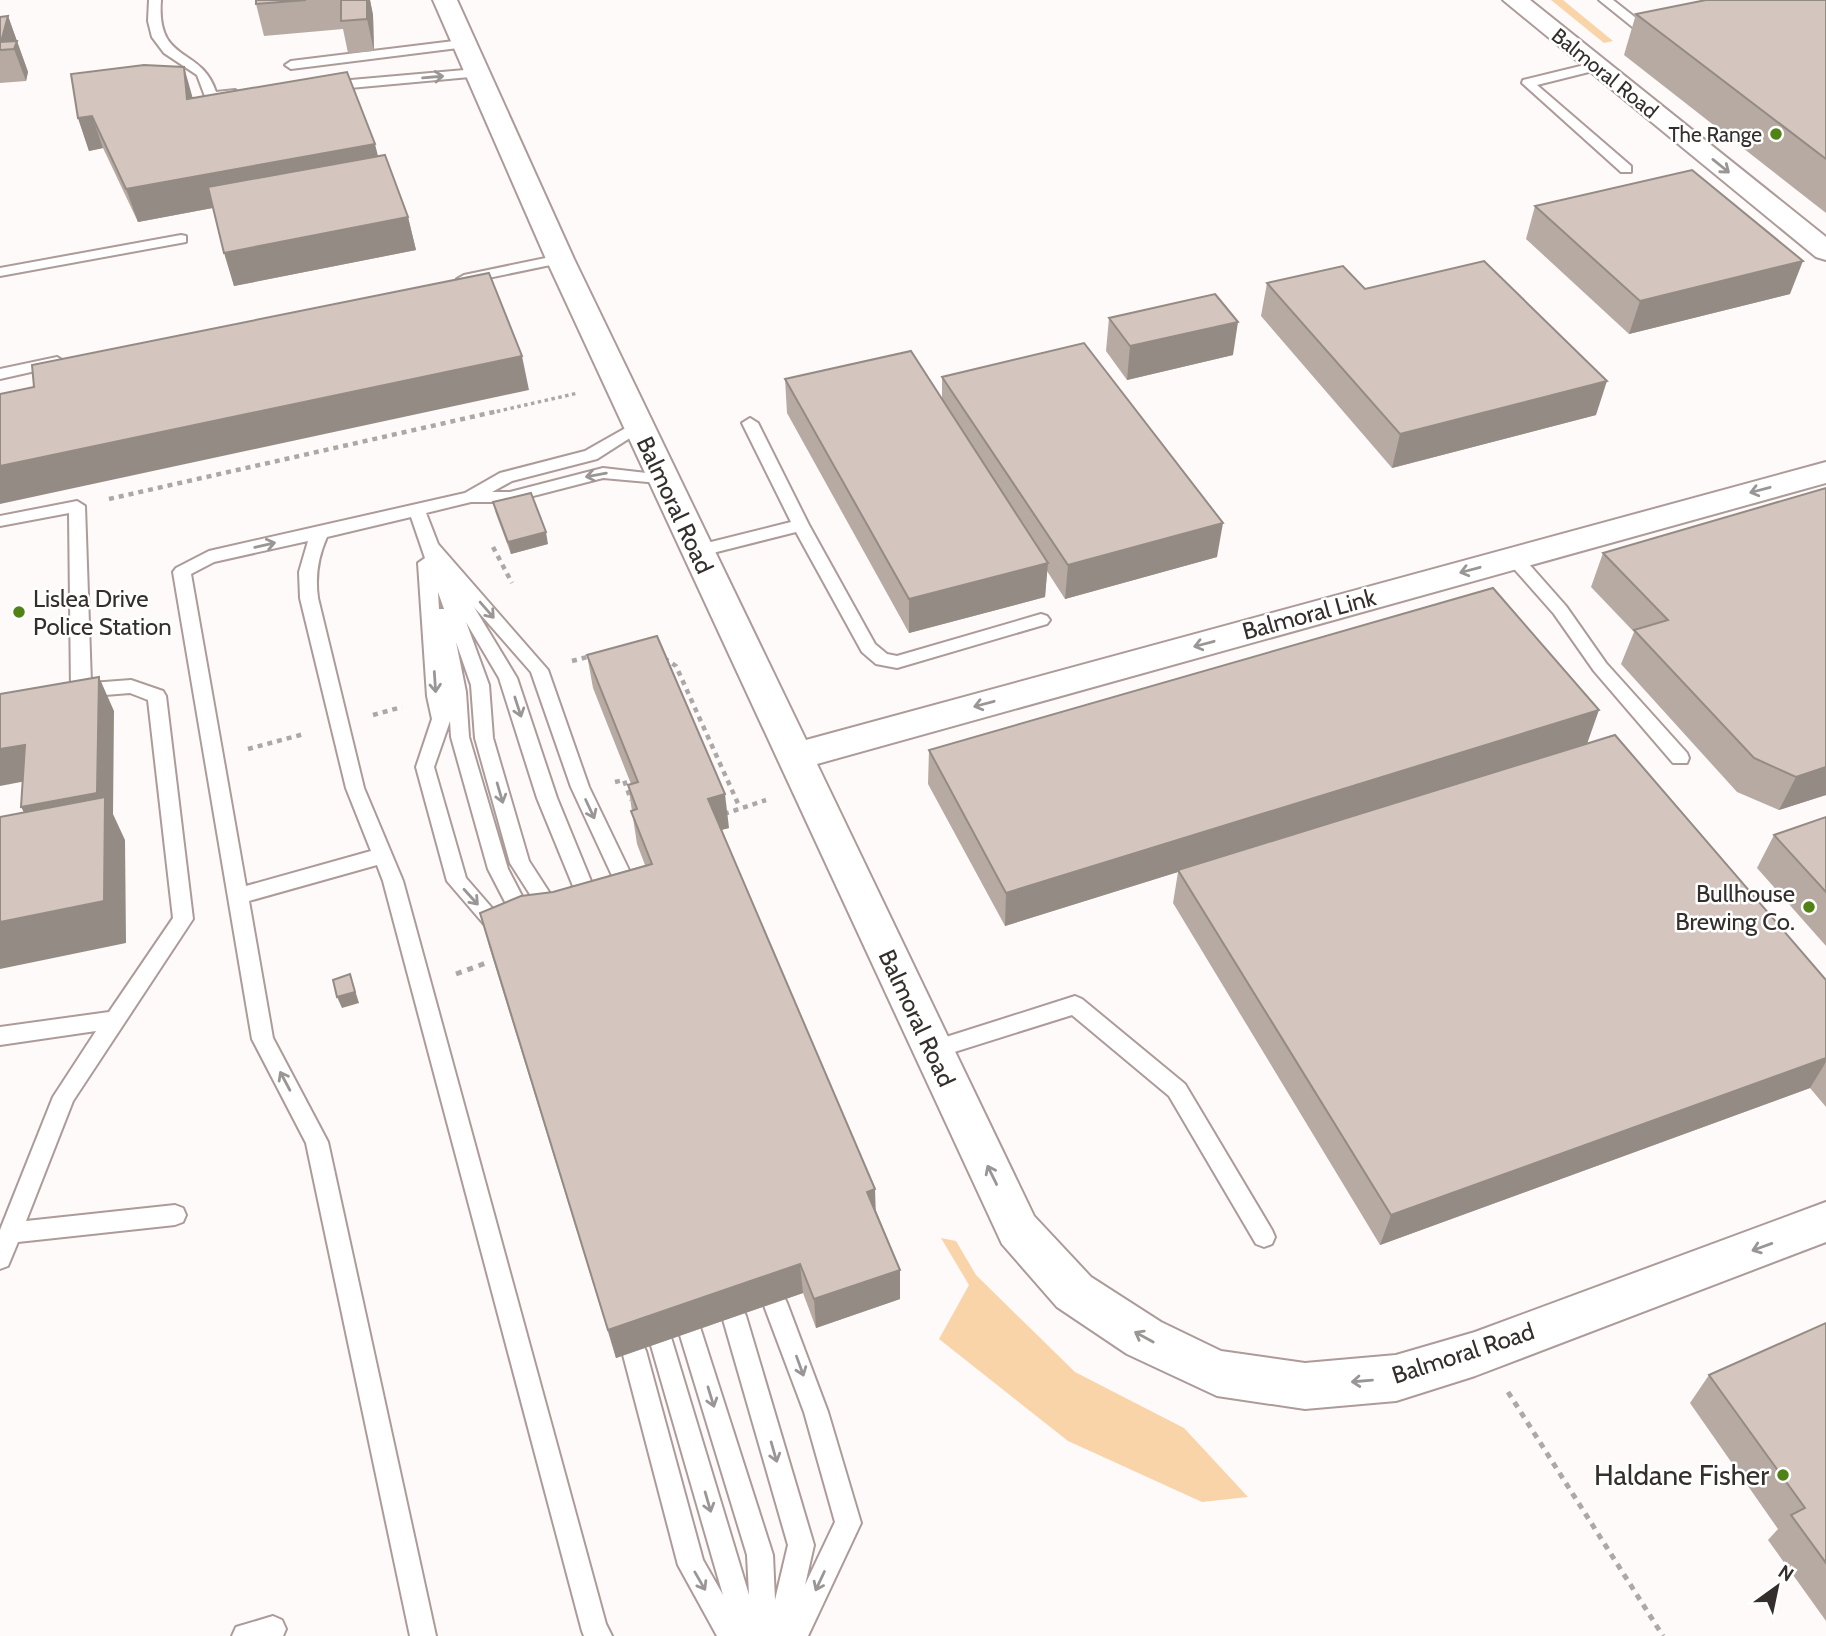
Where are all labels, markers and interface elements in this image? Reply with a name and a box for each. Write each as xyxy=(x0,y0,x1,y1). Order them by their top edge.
street label: Balmoral Road xyxy=(1547,23,1663,123)
one-way arrow xyxy=(421,70,444,83)
place label: The Range xyxy=(1668,122,1762,147)
marker: The Range xyxy=(1768,126,1784,142)
one-way arrow xyxy=(1711,158,1729,174)
street label: Balmoral Road xyxy=(631,432,719,578)
one-way arrow xyxy=(585,469,608,482)
one-way arrow xyxy=(1749,484,1772,497)
one-way arrow xyxy=(253,538,276,551)
one-way arrow xyxy=(1459,564,1482,577)
street label: Balmoral Link xyxy=(1239,582,1379,646)
place label: Lislea Drive Police Station xyxy=(33,584,172,641)
one-way arrow xyxy=(479,601,495,619)
marker: Lislea Drive Police Station xyxy=(11,604,27,620)
one-way arrow xyxy=(1193,638,1215,651)
one-way arrow xyxy=(429,670,442,693)
one-way arrow xyxy=(512,696,525,718)
one-way arrow xyxy=(973,699,995,712)
one-way arrow xyxy=(494,781,507,803)
one-way arrow xyxy=(584,798,598,819)
place label: Bullhouse Brewing Co. xyxy=(1675,879,1795,936)
one-way arrow xyxy=(463,888,479,906)
marker: Bullhouse Brewing Co. xyxy=(1801,899,1817,915)
street label: Balmoral Road xyxy=(873,945,961,1091)
one-way arrow xyxy=(278,1071,292,1092)
one-way arrow xyxy=(985,1165,998,1186)
one-way arrow xyxy=(1752,1241,1774,1254)
street label: Balmoral Road xyxy=(1388,1316,1538,1390)
one-way arrow xyxy=(1134,1330,1155,1343)
one-way arrow xyxy=(794,1355,807,1377)
one-way arrow xyxy=(1351,1375,1374,1388)
one-way arrow xyxy=(706,1386,719,1408)
one-way arrow xyxy=(768,1441,781,1463)
place label: Haldane Fisher xyxy=(1594,1458,1769,1492)
marker: Haldane Fisher xyxy=(1775,1467,1791,1483)
one-way arrow xyxy=(702,1490,715,1512)
north arrow xyxy=(1742,1552,1812,1622)
text: N xyxy=(1774,1560,1798,1586)
one-way arrow xyxy=(694,1570,707,1591)
one-way arrow xyxy=(813,1570,826,1591)

